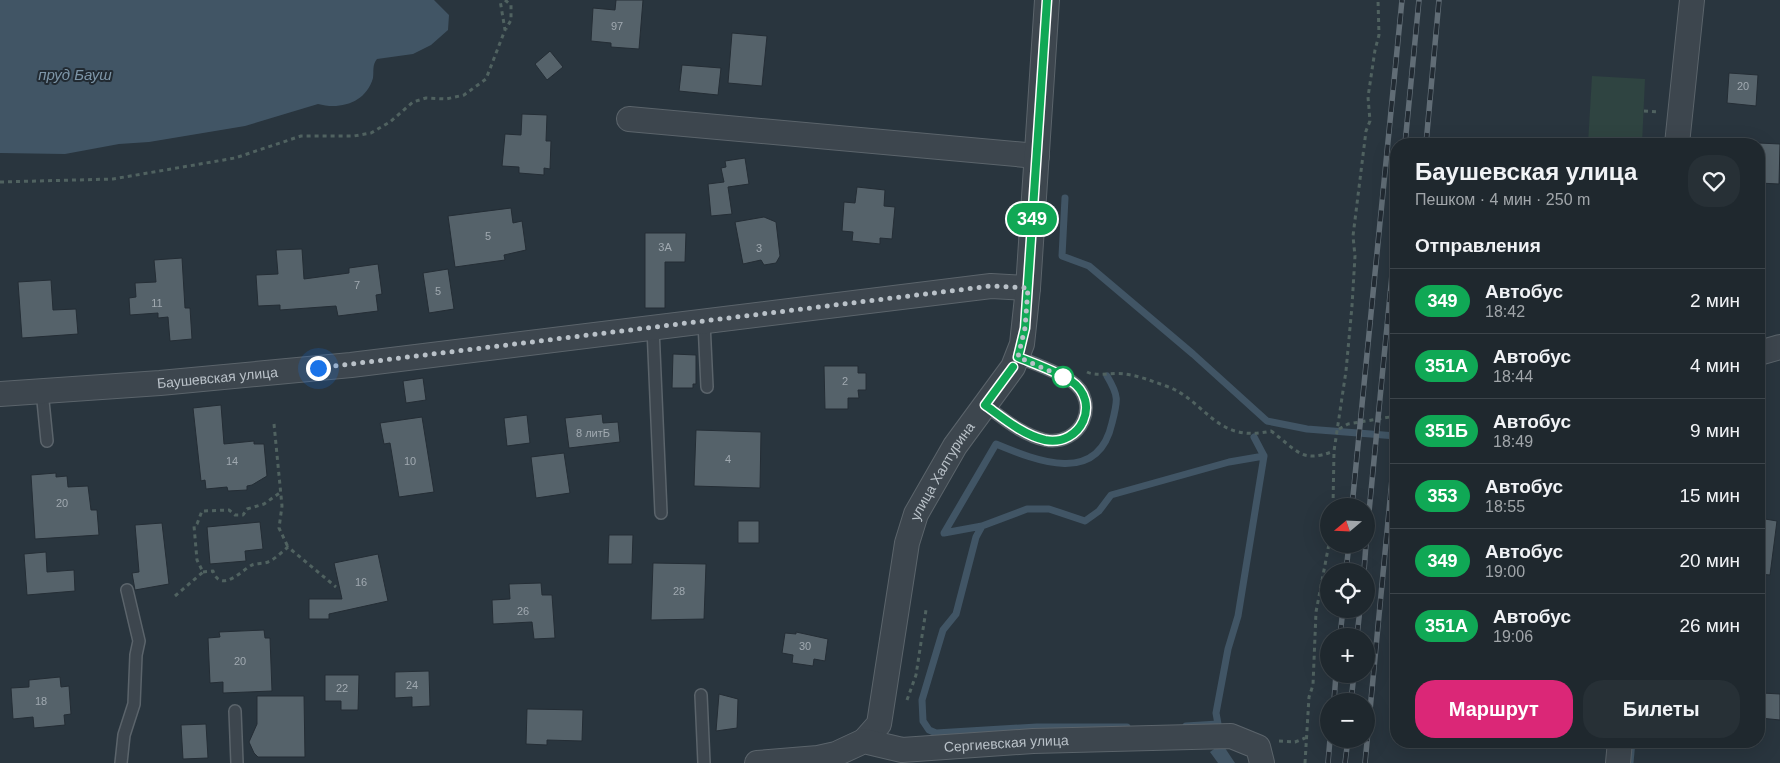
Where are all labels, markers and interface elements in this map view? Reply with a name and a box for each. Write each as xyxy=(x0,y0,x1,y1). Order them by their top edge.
house number: 97 xyxy=(611,20,623,32)
water label: пруд Бауш xyxy=(38,66,112,83)
house number: 20 xyxy=(1737,80,1749,92)
button: heart xyxy=(1688,155,1740,207)
text: Баушевская улица xyxy=(1415,158,1637,185)
text: Пешком · 4 мин · 250 m xyxy=(1415,191,1590,208)
line badge: 349 xyxy=(1003,203,1061,235)
text: 349 xyxy=(1017,209,1047,229)
house number: 5 xyxy=(485,230,491,242)
text: Отправления xyxy=(1415,235,1541,256)
house number: 3А xyxy=(658,241,672,253)
house number: 3 xyxy=(756,242,762,254)
house number: 7 xyxy=(354,279,360,291)
text: Автобус xyxy=(1485,281,1563,302)
house number: 5 xyxy=(435,285,441,297)
text: 2 мин xyxy=(1690,290,1740,311)
text: 349 xyxy=(1427,291,1458,311)
house number: 11 xyxy=(151,297,163,309)
text: 18:42 xyxy=(1485,303,1525,320)
text: Автобус xyxy=(1493,346,1571,367)
text: 4 мин xyxy=(1690,355,1740,376)
your location xyxy=(306,356,331,381)
text: 351А xyxy=(1425,356,1468,376)
street label: Баушевская улица xyxy=(156,364,279,391)
unlabelled marker xyxy=(1052,366,1074,388)
text: 18:44 xyxy=(1493,368,1533,385)
house number: 2 xyxy=(842,375,848,387)
text: Автобус xyxy=(1493,411,1571,432)
street label: улица Халтурина xyxy=(906,419,978,522)
text: 9 мин xyxy=(1690,420,1740,441)
text: 351Б xyxy=(1425,421,1468,441)
house number: 8 литБ xyxy=(576,427,610,439)
text: 18:49 xyxy=(1493,433,1533,450)
house number: 4 xyxy=(725,453,731,465)
house number: 14 xyxy=(226,455,238,467)
house number: 10 xyxy=(404,455,416,467)
text: Автобус xyxy=(1485,476,1563,497)
text: 15 мин xyxy=(1679,485,1740,506)
text: 353 xyxy=(1427,486,1458,506)
house number: 20 xyxy=(56,497,68,509)
north arrow xyxy=(1320,498,1375,552)
map controls xyxy=(1320,498,1375,748)
text: 18:55 xyxy=(1485,498,1525,515)
text: Автобус xyxy=(1485,541,1563,562)
text: 20 мин xyxy=(1679,550,1740,571)
text: 349 xyxy=(1427,551,1458,571)
button: locate xyxy=(1320,563,1375,618)
text: 19:00 xyxy=(1485,563,1525,580)
house number: 16 xyxy=(355,576,367,588)
house number: 28 xyxy=(673,585,685,597)
house number: 26 xyxy=(517,605,529,617)
text: Автобус xyxy=(1493,606,1571,627)
text: 26 мин xyxy=(1679,615,1740,636)
text: 351А xyxy=(1425,616,1468,636)
button: + xyxy=(1320,628,1375,683)
text: 19:06 xyxy=(1493,628,1533,645)
house number: 30 xyxy=(799,640,811,652)
house number: 20 xyxy=(234,655,246,667)
house number: 24 xyxy=(406,679,418,691)
button: Маршрут xyxy=(1415,680,1573,738)
button: Билеты xyxy=(1583,680,1740,738)
house number: 22 xyxy=(336,682,348,694)
button: − xyxy=(1320,693,1375,748)
house number: 18 xyxy=(35,695,47,707)
street label: Сергиевская улица xyxy=(943,732,1069,755)

